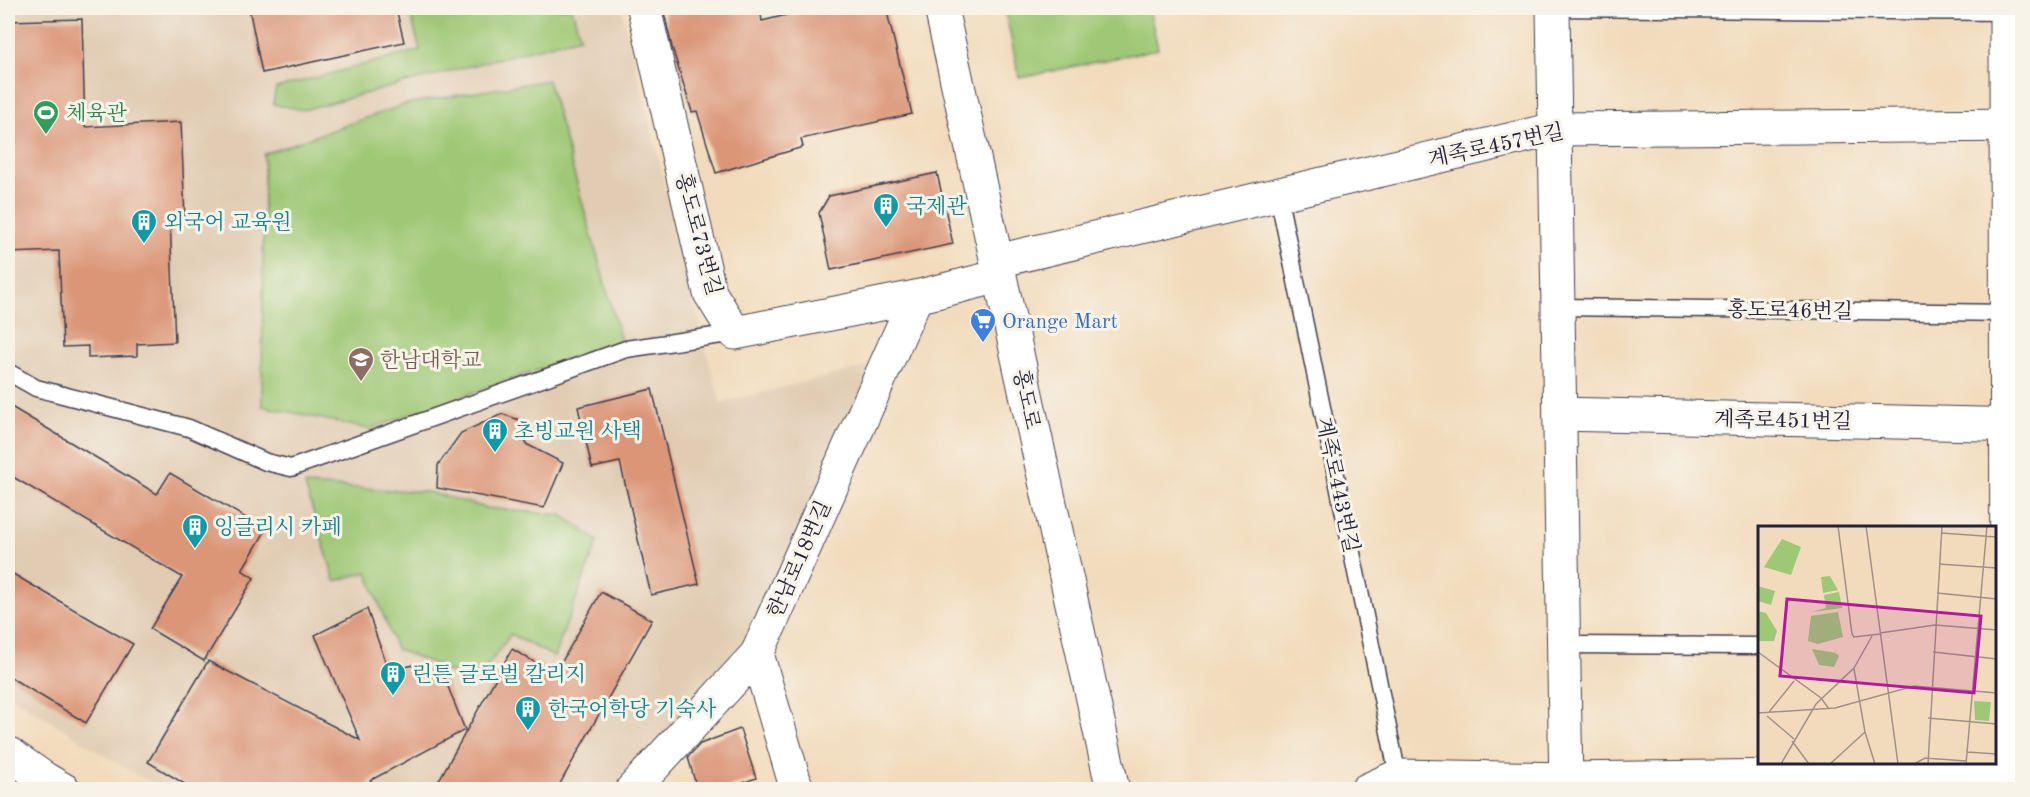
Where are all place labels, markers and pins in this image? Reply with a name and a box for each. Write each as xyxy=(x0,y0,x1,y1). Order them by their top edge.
sports icon: 체육관 xyxy=(31,98,61,136)
place label: 체육관 xyxy=(66,102,128,125)
building icon: 국제관 xyxy=(871,191,901,229)
place label: 국제관 xyxy=(906,195,968,218)
building icon: 외국어 교육원 xyxy=(129,207,159,245)
place label: 외국어 교육원 xyxy=(164,211,292,234)
supermarket icon: Orange Mart xyxy=(968,306,998,344)
place label: Orange Mart xyxy=(1002,312,1118,333)
school or university icon: 한남대학교 xyxy=(346,345,376,383)
place label: 한남대학교 xyxy=(380,349,481,372)
building icon: 초빙교원 사택 xyxy=(480,416,510,454)
place label: 초빙교원 사택 xyxy=(514,420,642,443)
building icon: 잉글리시 카페 xyxy=(180,512,210,550)
place label: 잉글리시 카페 xyxy=(214,516,342,539)
building icon: 린튼 글로벌 칼리지 xyxy=(378,659,408,697)
place label: 린튼 글로벌 칼리지 xyxy=(412,663,586,686)
building icon: 한국어학당 기숙사 xyxy=(513,694,543,732)
place label: 한국어학당 기숙사 xyxy=(548,698,717,721)

